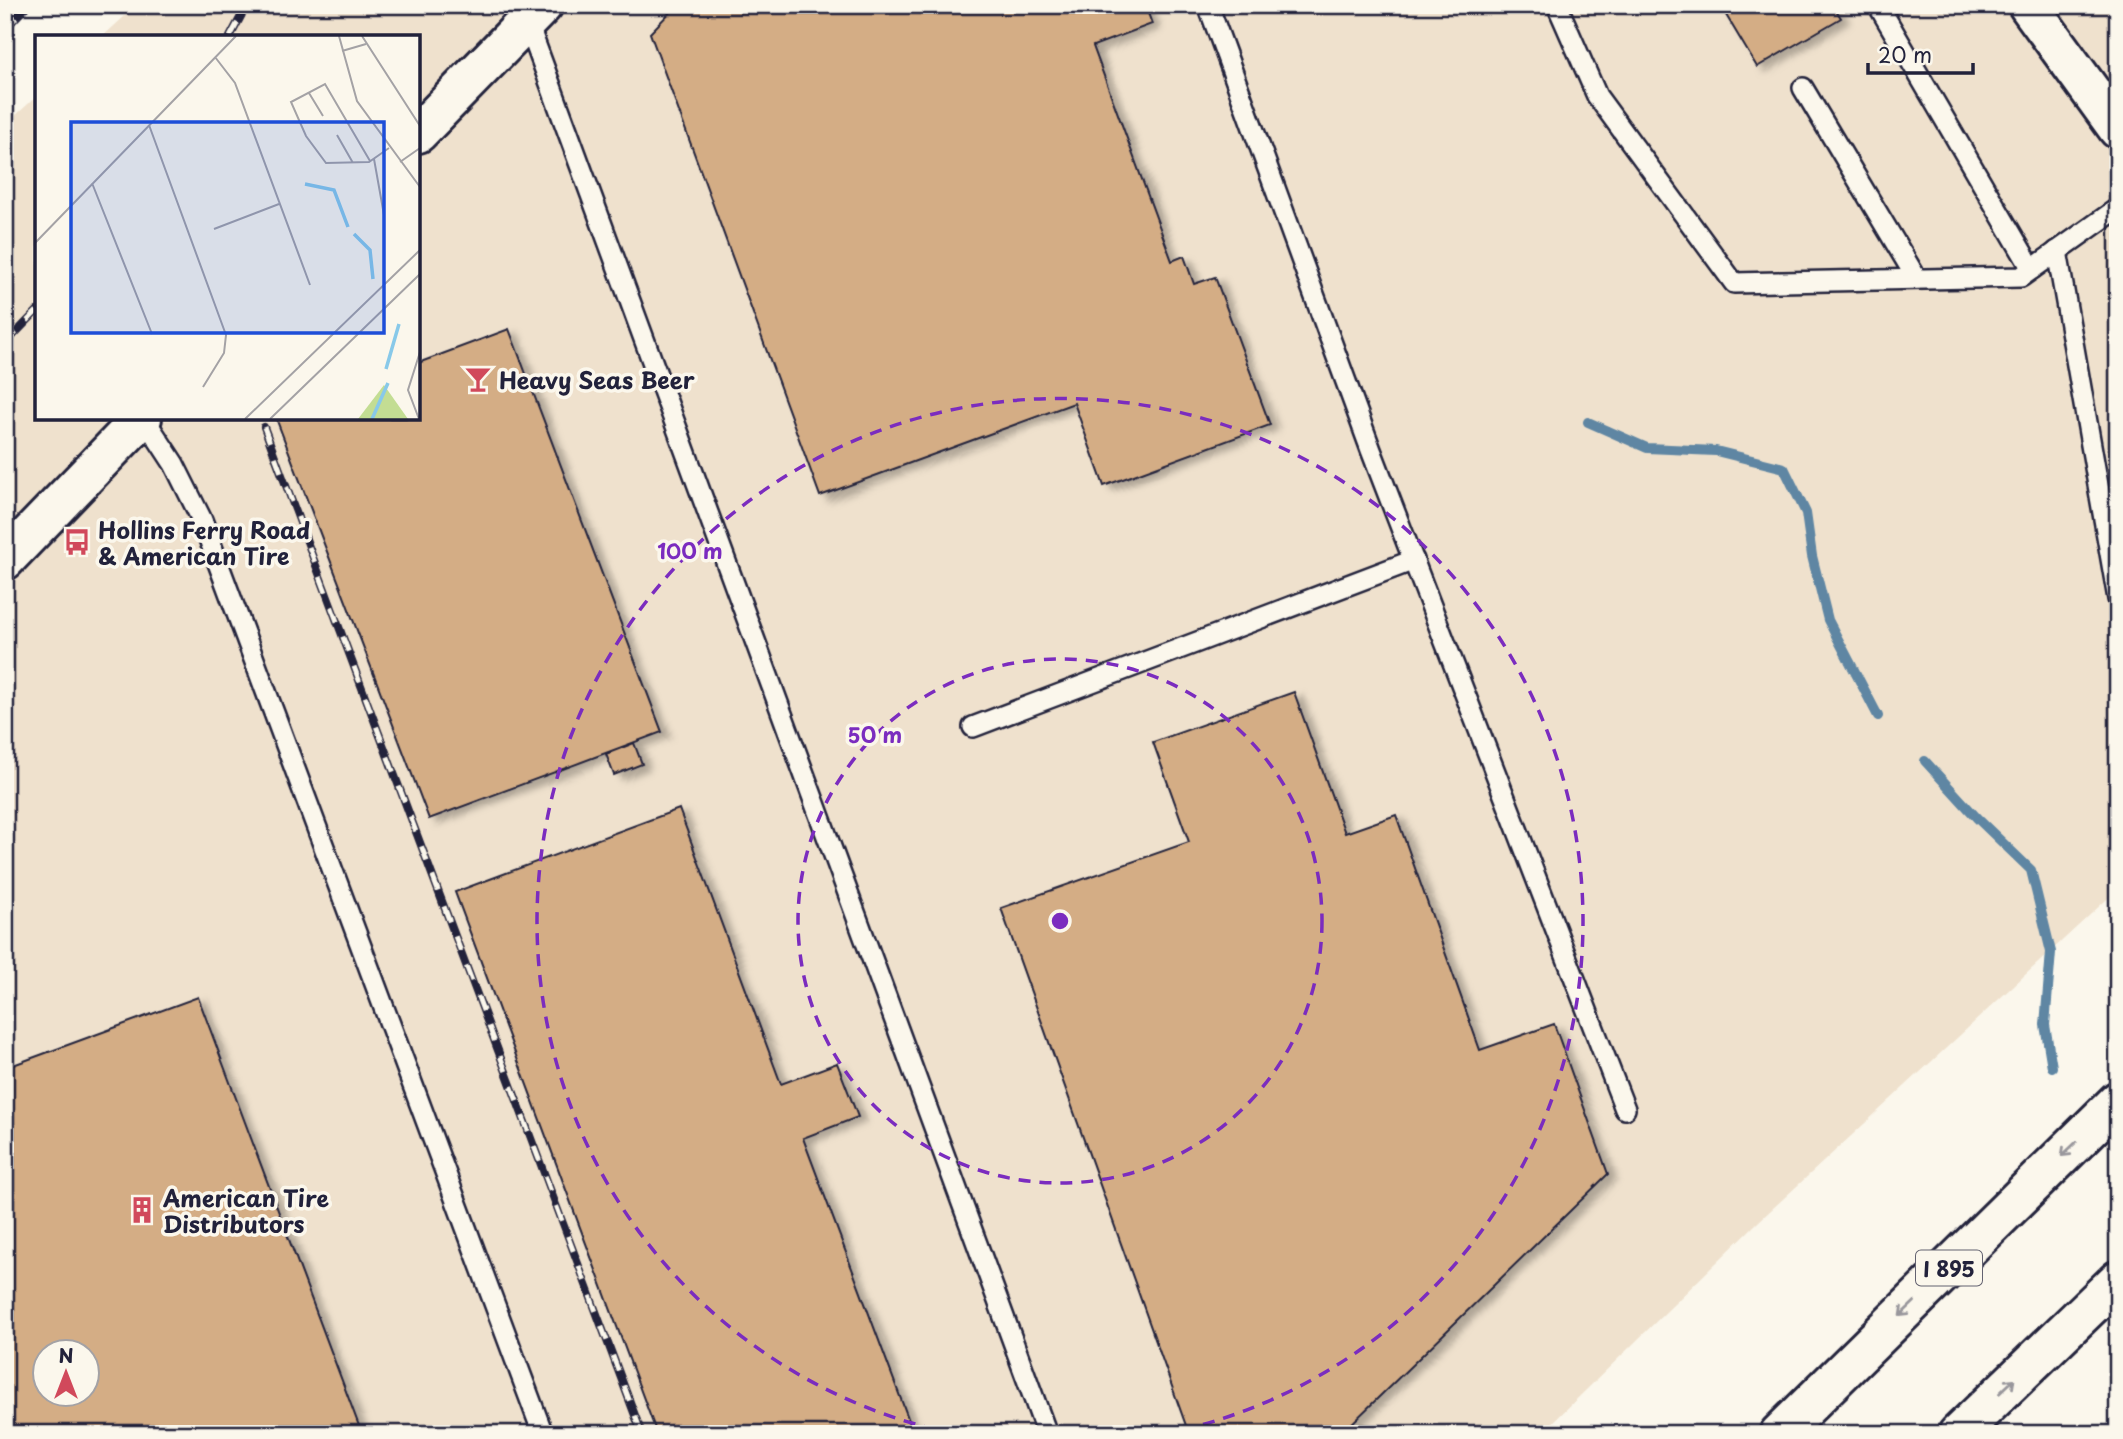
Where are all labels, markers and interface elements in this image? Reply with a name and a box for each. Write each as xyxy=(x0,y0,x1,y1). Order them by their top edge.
scale bar xyxy=(1868,32,1972,76)
inset map xyxy=(35,35,420,420)
text: 20 m xyxy=(1878,38,1932,70)
place label: Heavy Seas Beer xyxy=(499,362,695,397)
bar icon: Heavy Seas Beer xyxy=(463,364,493,394)
place label: Hollins Ferry Road & American Tire xyxy=(98,512,310,573)
bus stop icon: Hollins Ferry Road & American Tire xyxy=(62,527,92,557)
text: 100 m xyxy=(657,534,723,566)
text: 50 m xyxy=(848,718,902,750)
centre of rings xyxy=(1048,909,1072,933)
one-way arrow xyxy=(2061,1141,2078,1158)
place label: American Tire Distributors xyxy=(162,1180,329,1241)
building icon: American Tire Distributors xyxy=(127,1195,157,1225)
road number: I 895 xyxy=(1916,1250,1982,1286)
one-way arrow xyxy=(1899,1300,1916,1317)
north arrow xyxy=(32,1338,102,1408)
text: N xyxy=(58,1341,74,1369)
one-way arrow xyxy=(1999,1378,2016,1395)

